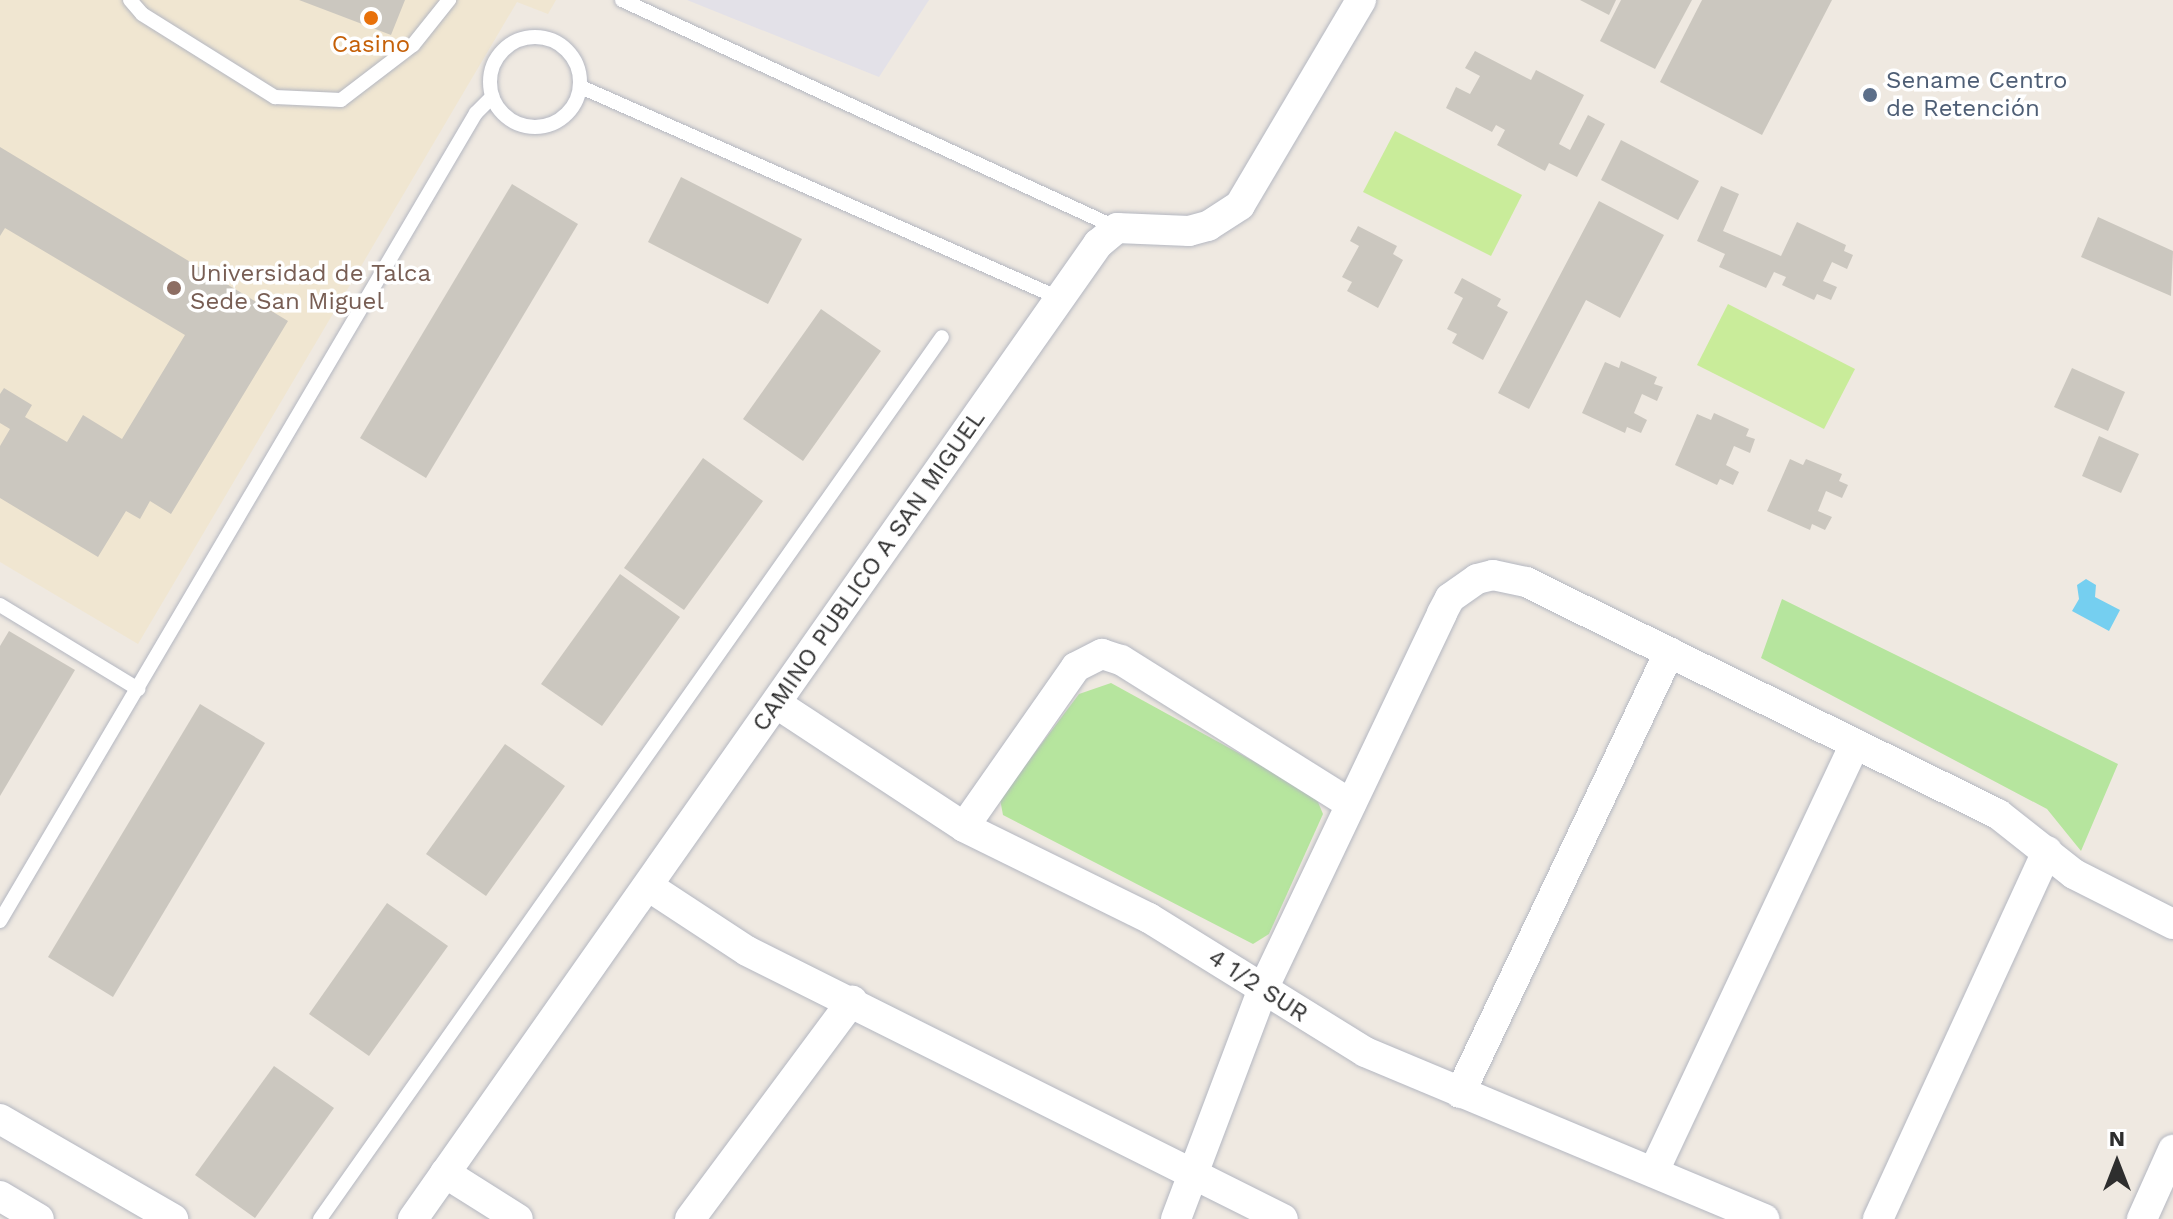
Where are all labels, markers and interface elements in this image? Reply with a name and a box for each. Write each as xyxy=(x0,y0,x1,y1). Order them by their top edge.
marker: Casino xyxy=(362,9,380,27)
place label: Casino xyxy=(332,31,410,59)
place label: Sename Centro de Retención xyxy=(1886,67,2067,123)
marker: Sename Centro de Retención xyxy=(1861,86,1879,104)
place label: Universidad de Talca Sede San Miguel xyxy=(190,260,432,316)
marker: Universidad de Talca Sede San Miguel xyxy=(165,279,183,297)
street label: CAMINO PUBLICO A SAN MIGUEL xyxy=(746,404,992,738)
street label: 4 1/2 SUR xyxy=(1203,943,1313,1029)
north arrow xyxy=(2077,1123,2157,1203)
text: N xyxy=(2109,1126,2125,1151)

